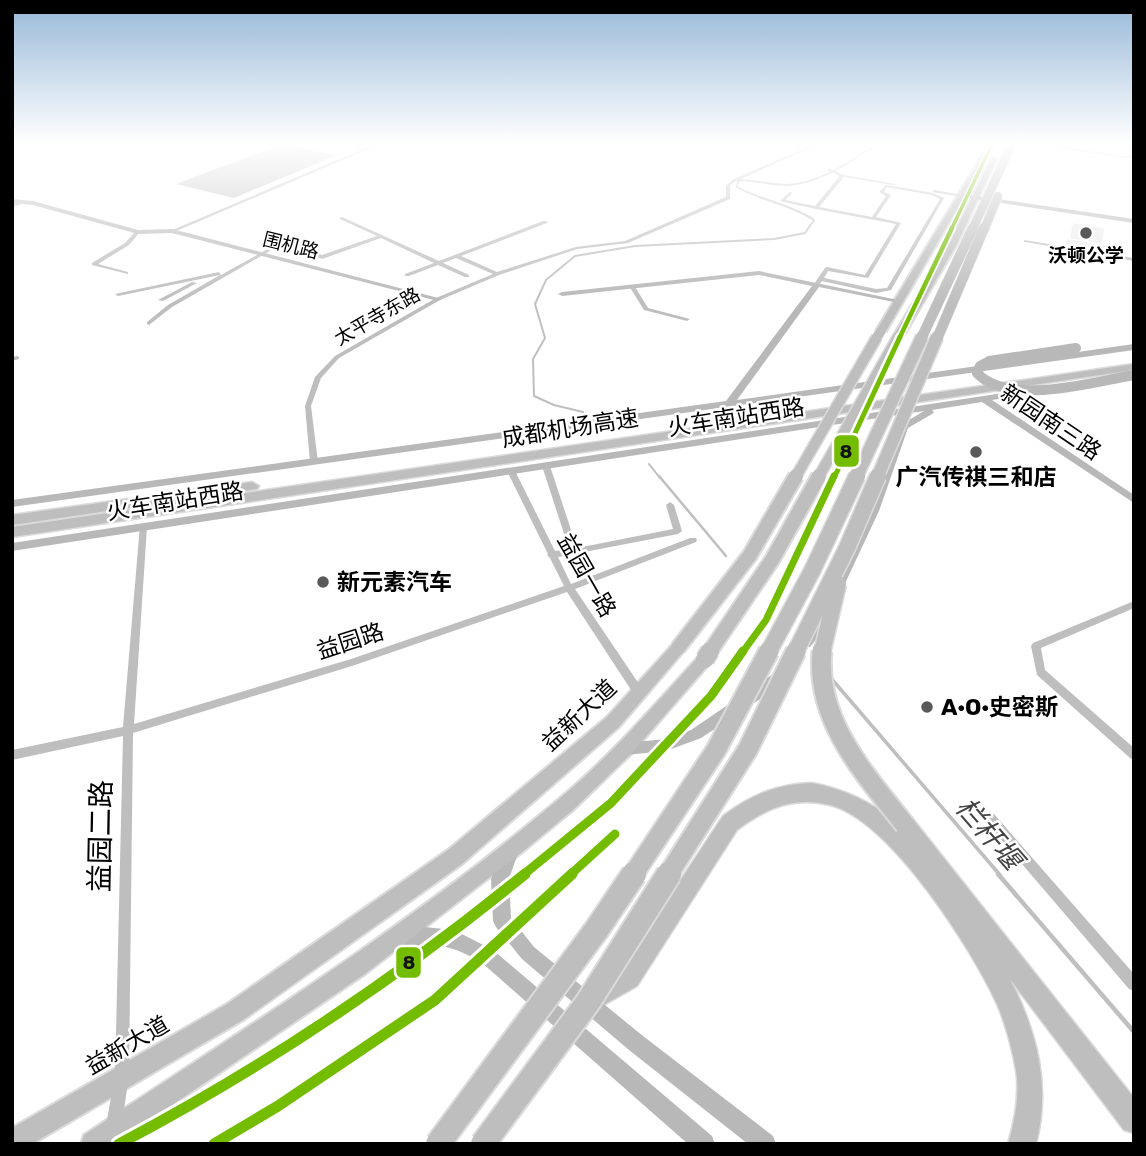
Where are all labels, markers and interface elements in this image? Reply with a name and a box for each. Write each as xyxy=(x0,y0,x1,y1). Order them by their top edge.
marker: 沃顿公学 xyxy=(1078,225,1094,241)
street label: 围机路 xyxy=(260,227,321,264)
place label: 沃顿公学 xyxy=(1048,244,1124,267)
street label: 太平寺东路 xyxy=(330,283,424,350)
street label: 新园南三路 xyxy=(996,378,1106,466)
street label: 火车南站西路 xyxy=(666,392,806,442)
street label: 成都机场高速 xyxy=(500,403,640,453)
line badge: 8 xyxy=(833,434,860,468)
text: 8 xyxy=(840,440,853,463)
marker: 广汽传祺三和店 xyxy=(968,444,984,460)
place label: 广汽传祺三和店 xyxy=(896,463,1057,491)
street label: 火车南站西路 xyxy=(105,476,245,526)
street label: 益园一路 xyxy=(552,528,622,622)
place label: 新元素汽车 xyxy=(337,568,452,596)
marker: 新元素汽车 xyxy=(315,574,331,590)
street label: 益园路 xyxy=(313,617,387,665)
street label: 益新大道 xyxy=(536,673,622,757)
place label: A·O·史密斯 xyxy=(941,693,1058,721)
marker: A·O·史密斯 xyxy=(919,699,935,715)
street label: 益园二路 xyxy=(83,780,118,892)
water label: 栏杆堰 xyxy=(949,791,1031,879)
line badge: 8 xyxy=(395,946,422,979)
text: 8 xyxy=(403,951,416,974)
street label: 益新大道 xyxy=(80,1010,174,1080)

